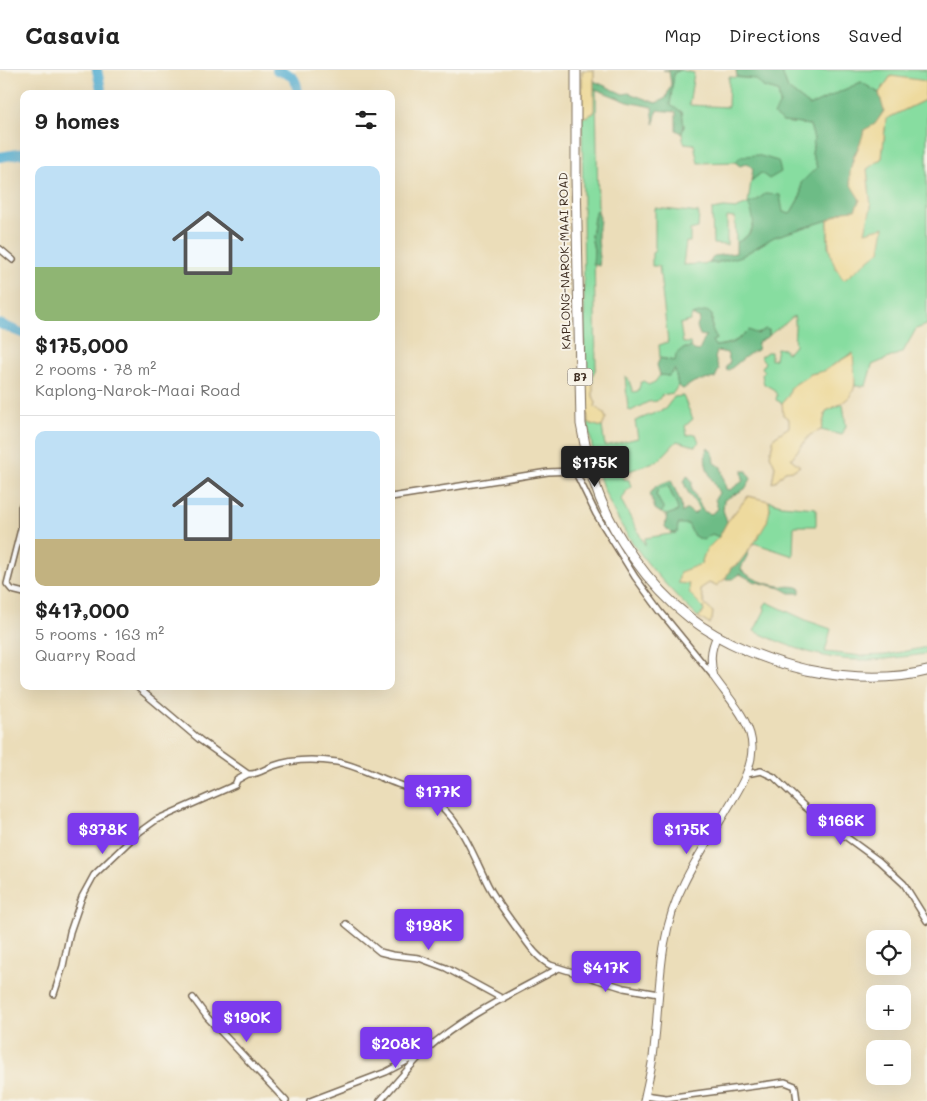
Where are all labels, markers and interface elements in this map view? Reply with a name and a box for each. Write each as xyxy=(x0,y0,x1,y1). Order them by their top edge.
text: Casavia xyxy=(25,19,120,50)
text: Map xyxy=(664,23,701,47)
text: Directions xyxy=(729,23,821,47)
text: Saved xyxy=(849,23,902,47)
icon: filters xyxy=(352,106,380,134)
text: 9 homes xyxy=(35,107,120,134)
street label: KAPLONG-NAROK-MAAI ROAD xyxy=(554,172,574,350)
icon: home xyxy=(163,198,253,288)
text: $175,000 xyxy=(35,331,128,358)
text: 2 rooms · 78 m² xyxy=(35,358,156,379)
road number: B7 xyxy=(568,368,592,386)
text: Kaplong-Narok-Maai Road xyxy=(35,379,240,400)
pin: $175K xyxy=(560,446,630,488)
text: $175K xyxy=(572,451,618,472)
icon: home xyxy=(163,464,253,554)
text: $417,000 xyxy=(35,596,129,623)
text: 5 rooms · 163 m² xyxy=(35,623,164,644)
text: Quarry Road xyxy=(35,644,136,665)
pin: $177K xyxy=(403,774,473,817)
text: $177K xyxy=(415,780,461,801)
pin: $166K xyxy=(806,804,876,846)
text: $166K xyxy=(818,809,864,830)
pin: $378K xyxy=(68,812,138,855)
pin: $175K xyxy=(652,812,722,855)
text: $378K xyxy=(79,818,127,839)
text: $175K xyxy=(664,818,710,839)
pin: $198K xyxy=(394,908,464,951)
text: $198K xyxy=(405,914,453,935)
map controls xyxy=(866,930,911,1085)
button: locate xyxy=(866,930,911,975)
pin: $417K xyxy=(571,950,641,993)
text: $417K xyxy=(583,956,629,977)
button: + xyxy=(866,985,911,1030)
pin: $190K xyxy=(212,1000,282,1043)
text: $190K xyxy=(223,1006,271,1027)
pin: $208K xyxy=(361,1026,431,1069)
text: $208K xyxy=(371,1032,421,1053)
button: − xyxy=(866,1040,911,1085)

